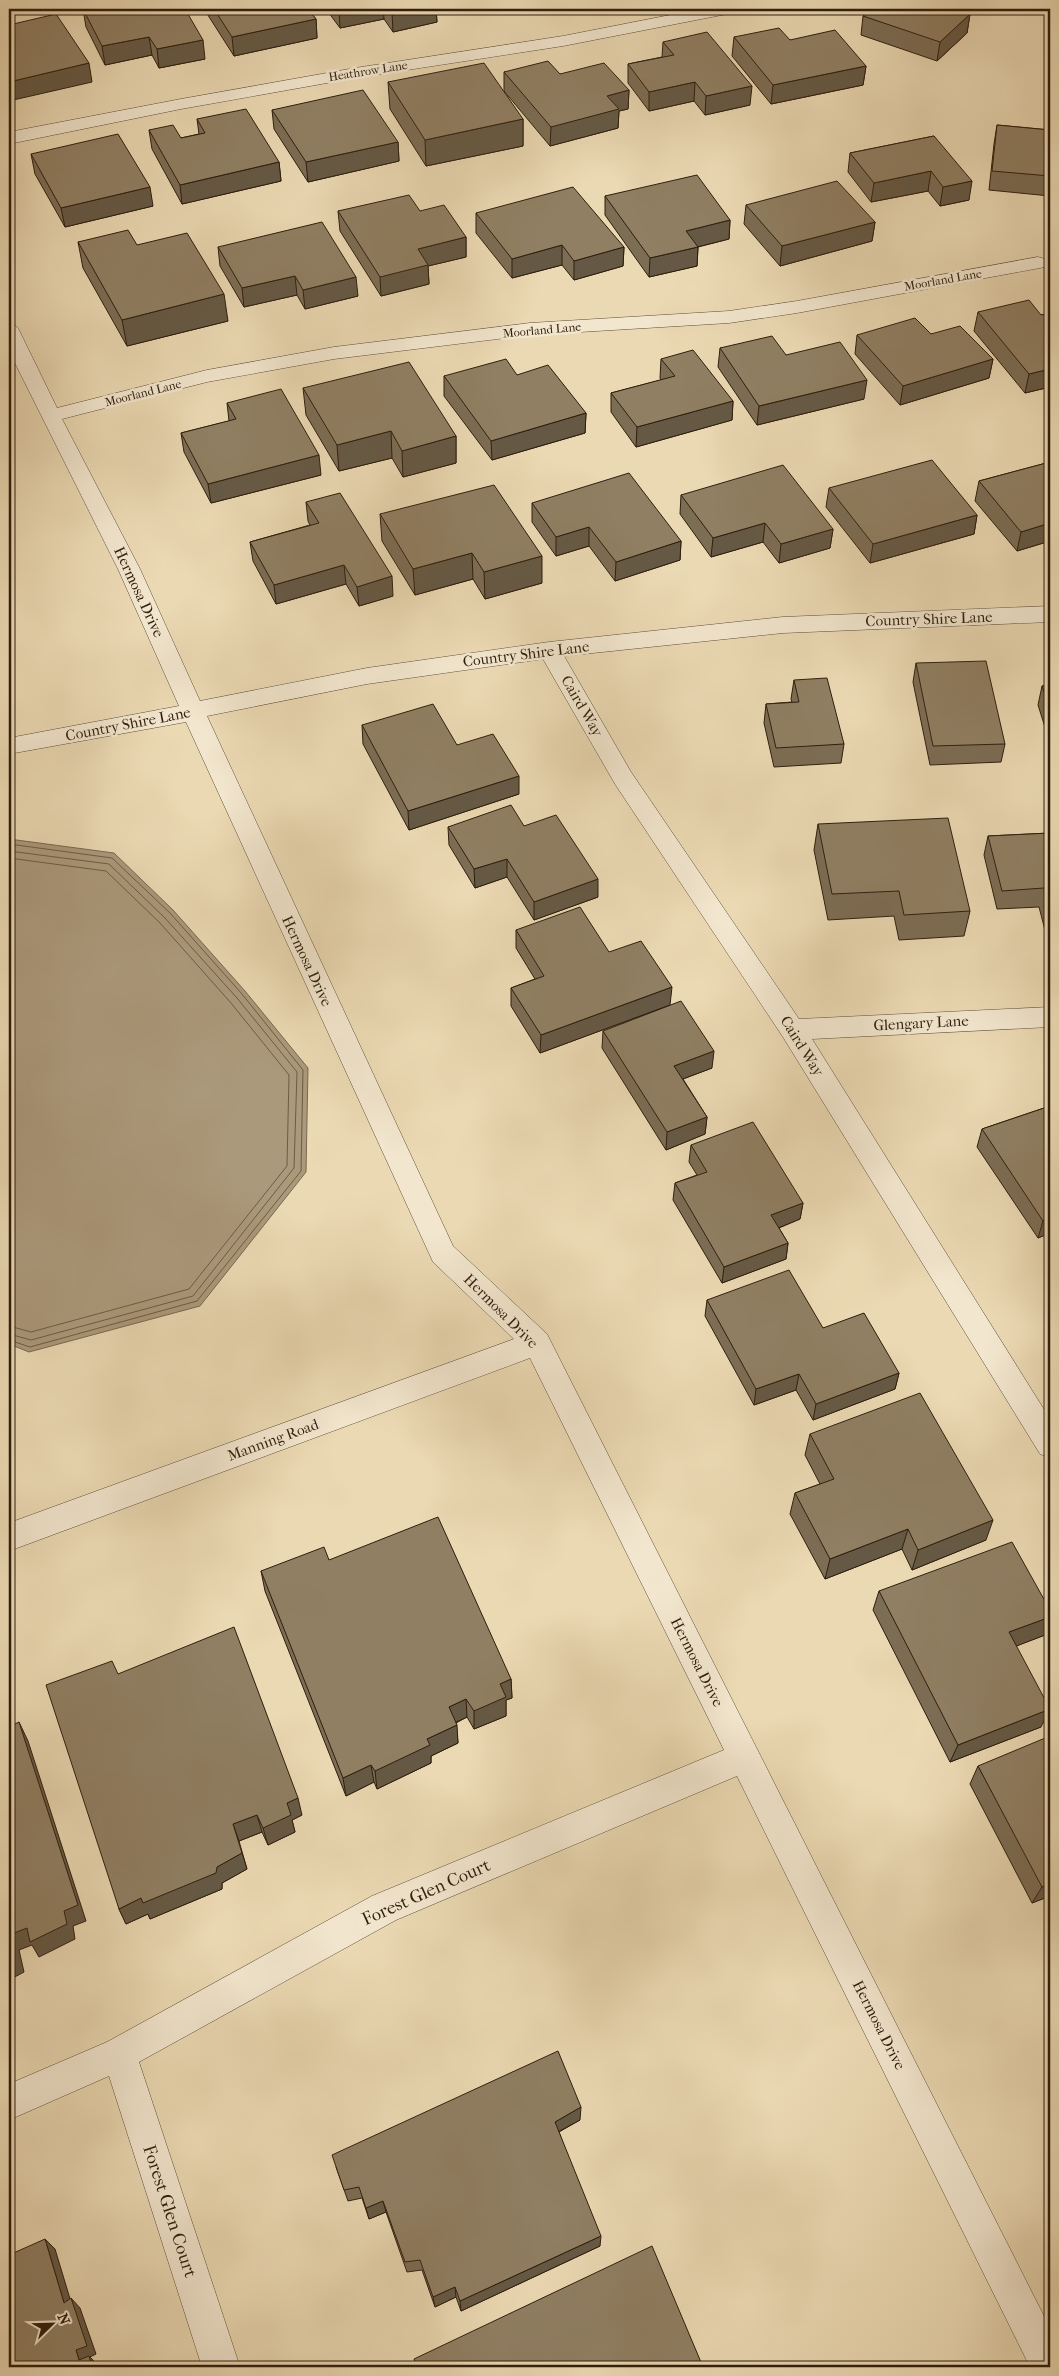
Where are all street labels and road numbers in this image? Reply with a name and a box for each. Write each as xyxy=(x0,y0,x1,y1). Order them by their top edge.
street label: Heathrow Lane xyxy=(327,58,409,84)
street label: Moorland Lane xyxy=(903,266,983,294)
street label: Moorland Lane xyxy=(502,320,582,340)
street label: Moorland Lane xyxy=(103,377,183,409)
street label: Hermosa Drive xyxy=(110,544,168,641)
street label: Country Shire Lane xyxy=(865,608,993,630)
street label: Country Shire Lane xyxy=(462,637,591,671)
street label: Caird Way xyxy=(557,672,607,741)
street label: Country Shire Lane xyxy=(64,703,193,745)
street label: Hermosa Drive xyxy=(278,913,336,1010)
street label: Glengary Lane xyxy=(873,1011,970,1034)
street label: Caird Way xyxy=(776,1013,828,1080)
street label: Hermosa Drive xyxy=(460,1270,542,1352)
street label: Manning Road xyxy=(225,1415,322,1465)
street label: Hermosa Drive xyxy=(667,1614,727,1710)
street label: Forest Glen Court xyxy=(359,1855,494,1930)
street label: Hermosa Drive xyxy=(849,1977,909,2073)
street label: Forest Glen Court xyxy=(138,2142,201,2281)

